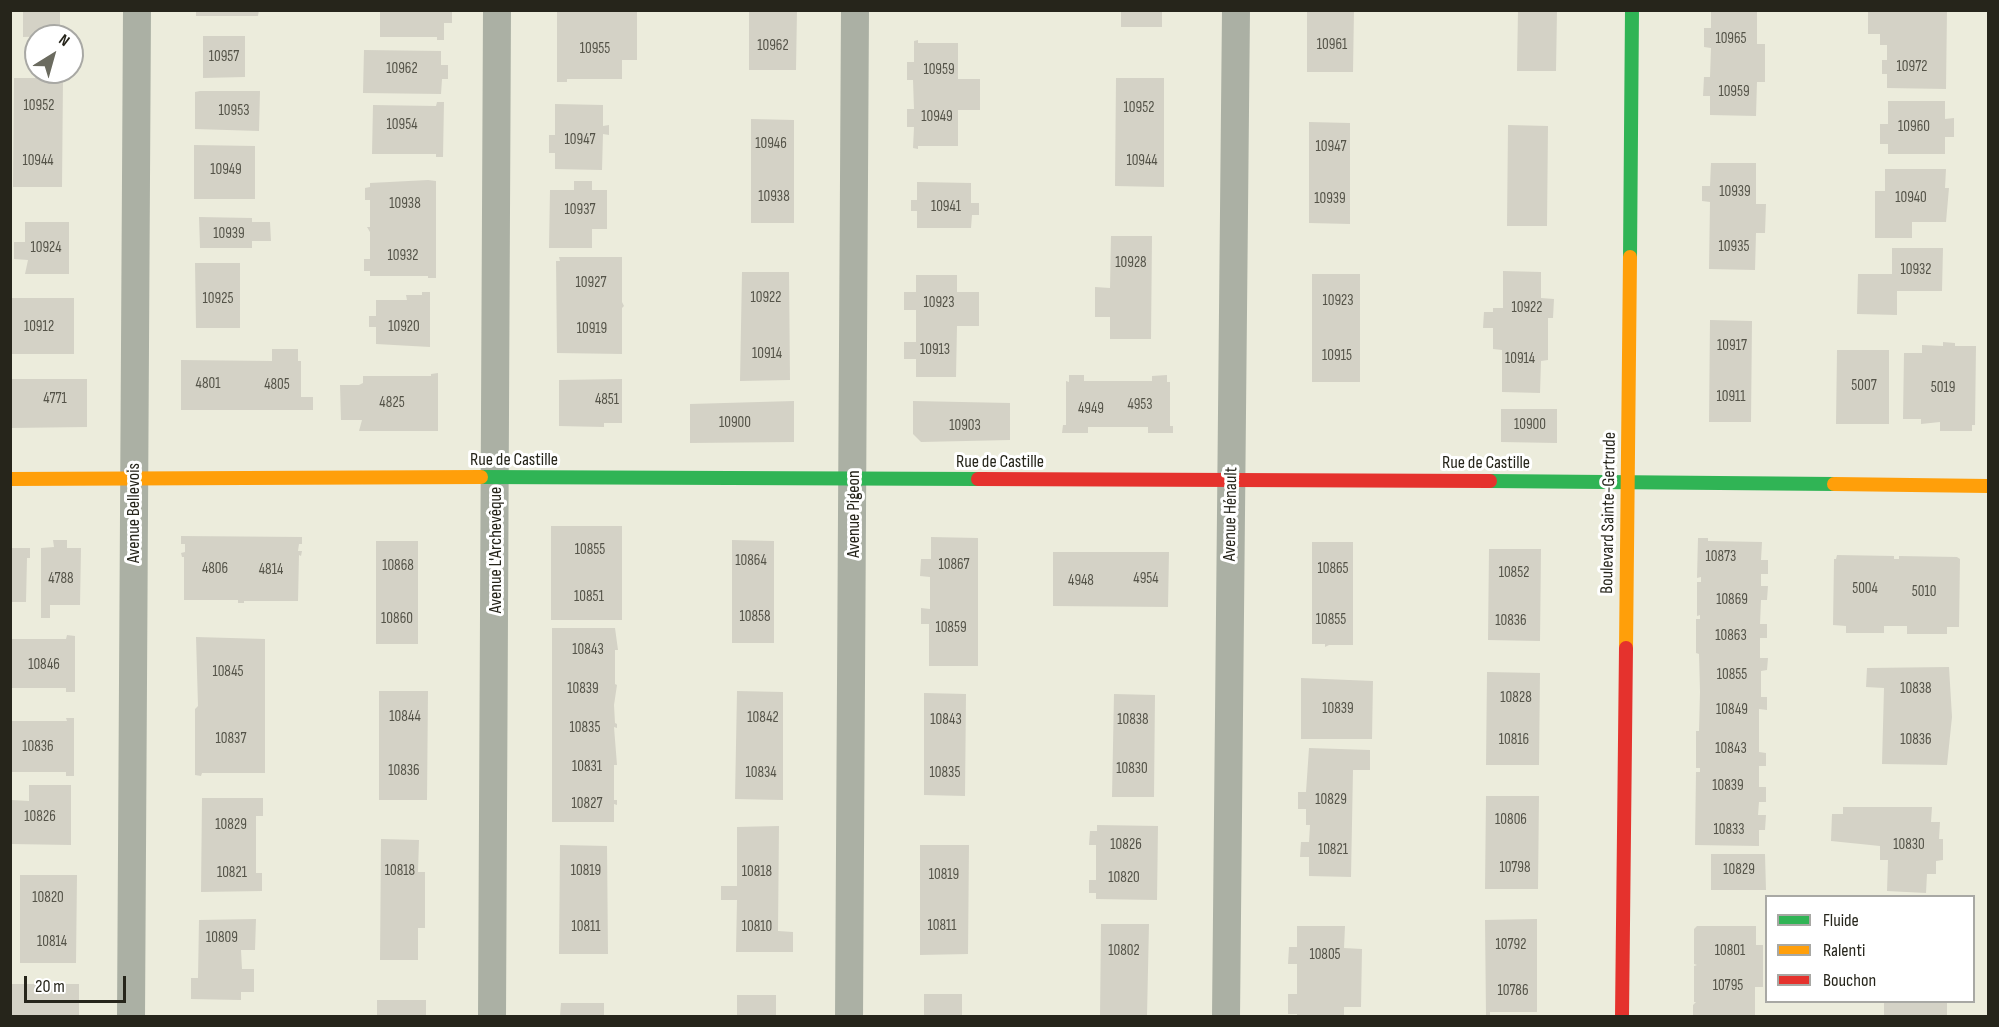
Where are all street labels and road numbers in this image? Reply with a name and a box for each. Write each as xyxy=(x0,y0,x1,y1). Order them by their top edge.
street label: Boulevard Sainte-Gertrude xyxy=(1597,432,1621,594)
street label: Rue de Castille xyxy=(470,449,558,471)
street label: Rue de Castille xyxy=(956,451,1044,473)
street label: Rue de Castille xyxy=(1442,452,1530,474)
street label: Avenue Bellevois xyxy=(123,463,145,563)
street label: Avenue Hénault xyxy=(1219,467,1243,561)
street label: Avenue Pigeon xyxy=(843,470,865,558)
street label: Avenue L'Archevêque xyxy=(485,487,507,613)

